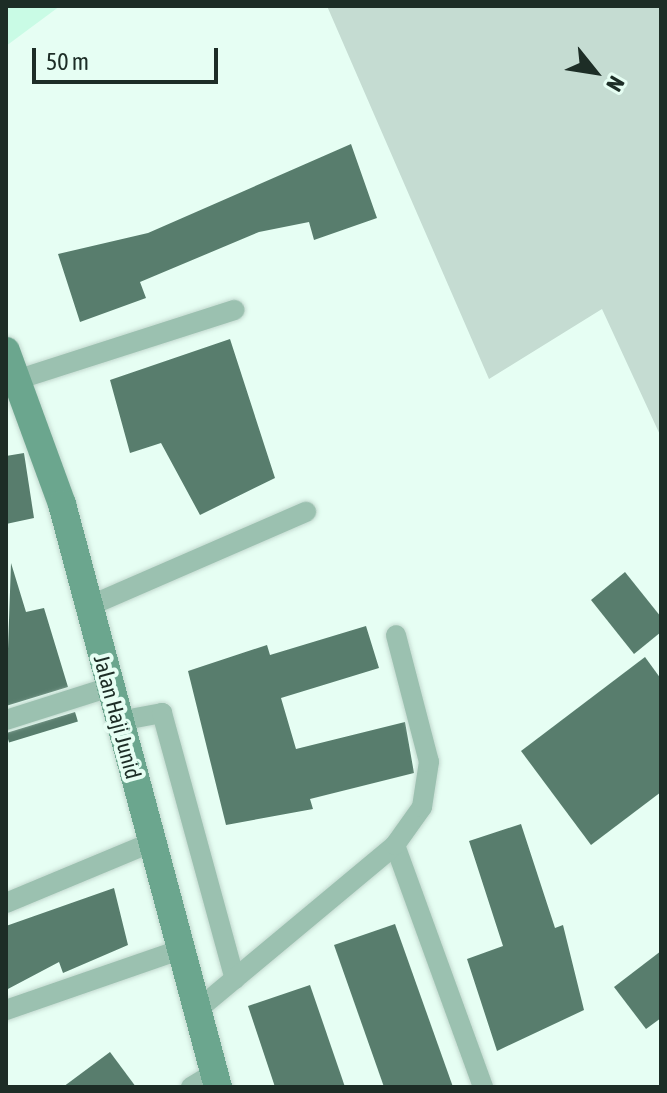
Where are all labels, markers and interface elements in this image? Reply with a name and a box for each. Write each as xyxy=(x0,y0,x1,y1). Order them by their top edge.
scale bar xyxy=(36,32,222,82)
north arrow xyxy=(555,32,635,112)
text: 50 m xyxy=(46,48,89,75)
text: N xyxy=(601,72,630,96)
street label: Jalan Haji Junid xyxy=(88,652,146,782)

